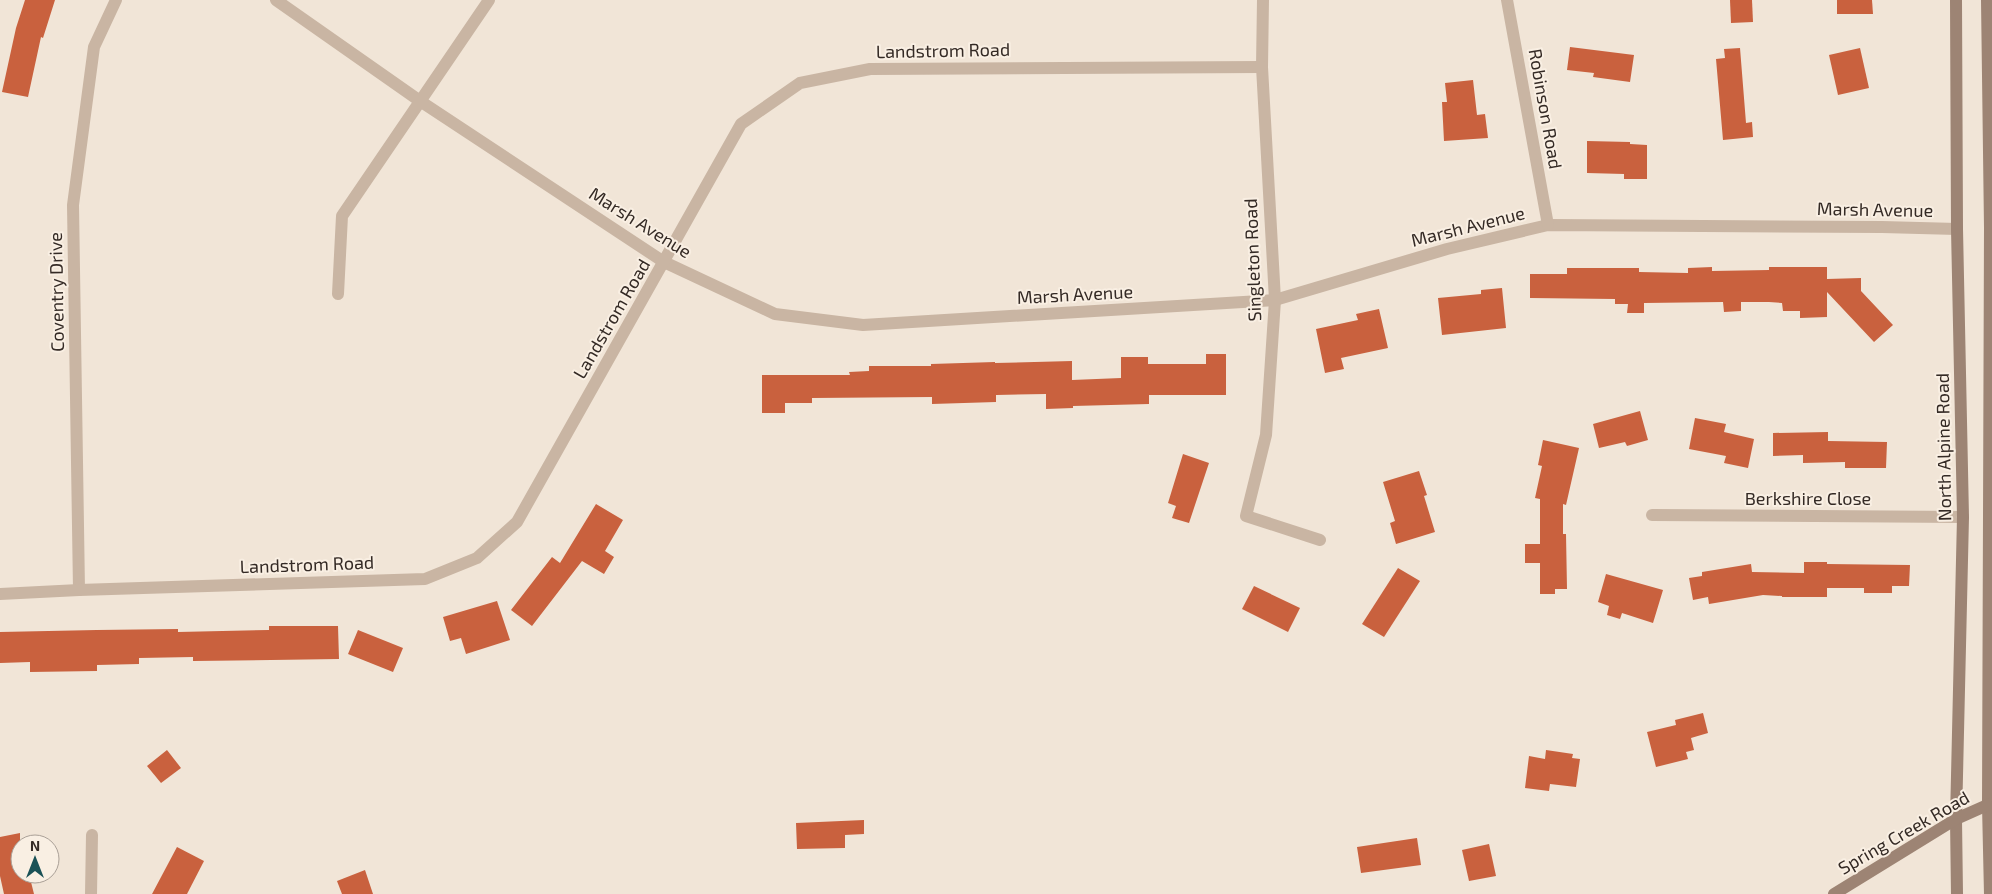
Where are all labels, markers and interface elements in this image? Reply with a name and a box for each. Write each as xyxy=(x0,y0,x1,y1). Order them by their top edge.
street label: Landstrom Road xyxy=(876,38,1010,62)
street label: Robinson Road xyxy=(1525,47,1567,171)
street label: Marsh Avenue xyxy=(585,182,696,262)
street label: Marsh Avenue xyxy=(1817,197,1933,221)
street label: Singleton Road xyxy=(1239,198,1265,322)
street label: Marsh Avenue xyxy=(1409,201,1527,251)
street label: Coventry Drive xyxy=(44,232,68,352)
street label: Landstrom Road xyxy=(568,255,654,382)
street label: Marsh Avenue xyxy=(1016,280,1134,308)
street label: North Alpine Road xyxy=(1931,373,1955,521)
street label: Berkshire Close xyxy=(1745,487,1871,509)
street label: Landstrom Road xyxy=(239,551,374,577)
street label: Spring Creek Road xyxy=(1834,786,1973,879)
north arrow xyxy=(10,834,60,884)
text: N xyxy=(30,837,40,854)

